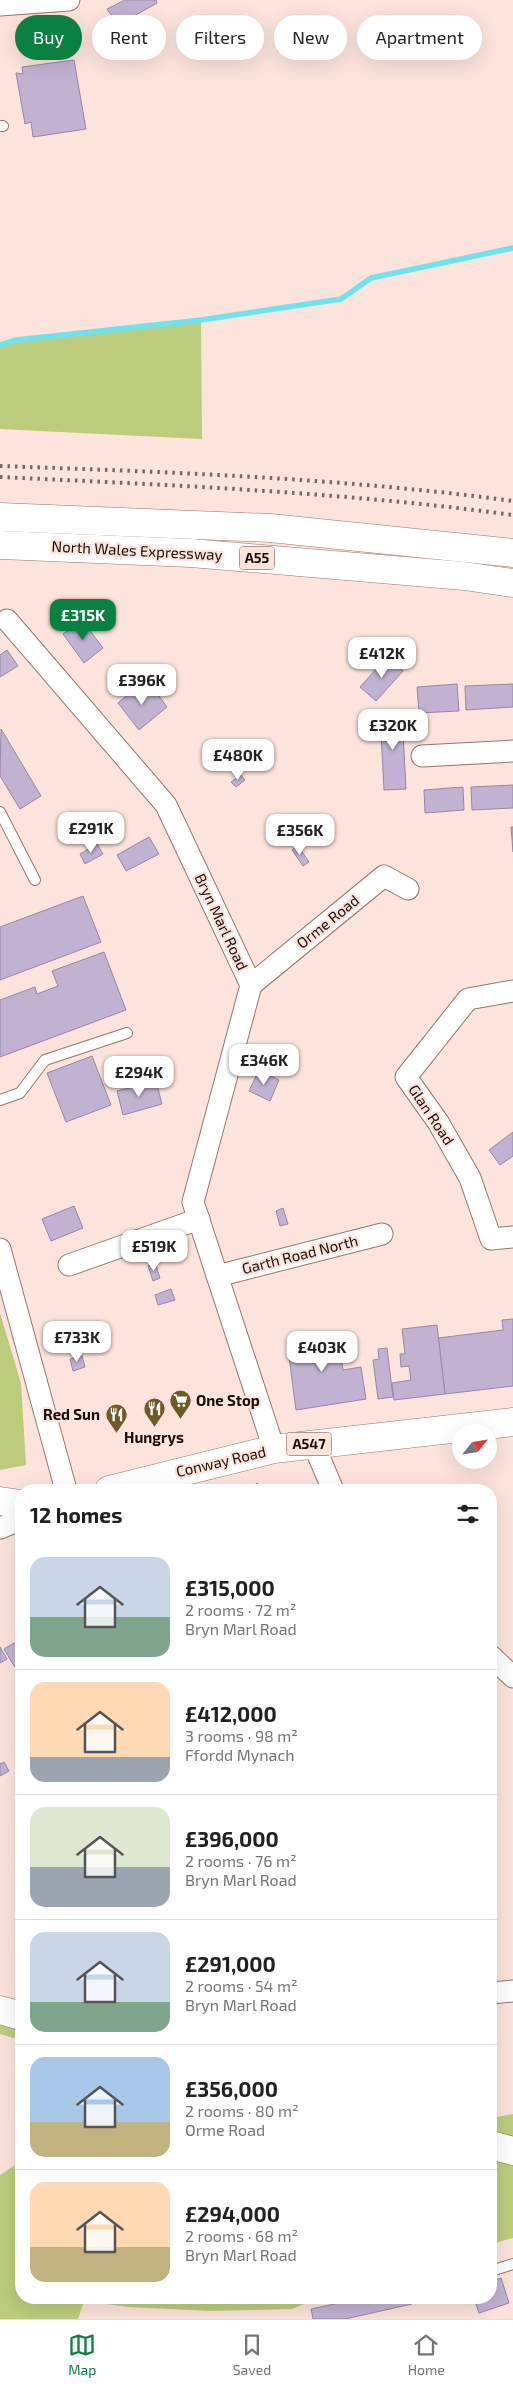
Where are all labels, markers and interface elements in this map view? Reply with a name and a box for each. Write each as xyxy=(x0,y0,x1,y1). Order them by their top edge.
chip: Buy xyxy=(15,15,82,60)
chip: Rent xyxy=(92,15,166,60)
chip: Filters xyxy=(176,15,264,60)
chip: New xyxy=(274,15,347,60)
chip: Apartment xyxy=(357,15,482,60)
street label: North Wales Expressway xyxy=(51,537,223,563)
road number: A55 xyxy=(240,546,274,570)
pin: £315K xyxy=(48,598,118,641)
text: £315K xyxy=(61,605,105,624)
pin: £412K xyxy=(347,636,417,679)
text: £412K xyxy=(359,643,405,662)
pin: £396K xyxy=(107,664,177,706)
text: £396K xyxy=(118,670,166,689)
pin: £320K xyxy=(358,708,428,751)
text: £320K xyxy=(369,715,417,734)
pin: £480K xyxy=(203,738,273,781)
text: £480K xyxy=(213,745,263,764)
pin: £291K xyxy=(56,812,126,854)
pin: £356K xyxy=(265,814,335,856)
text: £291K xyxy=(68,818,114,837)
text: £356K xyxy=(277,820,323,839)
street label: Bryn Marl Road xyxy=(192,870,252,973)
street label: Orme Road xyxy=(293,891,362,952)
pin: £346K xyxy=(229,1044,299,1086)
text: £346K xyxy=(240,1050,288,1069)
pin: £294K xyxy=(104,1056,174,1098)
text: £294K xyxy=(115,1062,163,1081)
street label: Glan Road xyxy=(405,1081,459,1148)
pin: £519K xyxy=(119,1230,189,1272)
street label: Garth Road North xyxy=(240,1231,360,1277)
text: £519K xyxy=(132,1236,176,1255)
pin: £733K xyxy=(42,1320,112,1363)
text: £733K xyxy=(54,1327,100,1346)
pin: £403K xyxy=(287,1330,357,1373)
text: £403K xyxy=(298,1337,346,1356)
supermarket icon: One Stop xyxy=(168,1389,192,1420)
place label: One Stop xyxy=(196,1391,260,1409)
restaurant icon: Hungrys xyxy=(142,1397,166,1428)
restaurant icon: Red Sun xyxy=(104,1403,128,1434)
place label: Red Sun xyxy=(43,1405,100,1423)
north arrow xyxy=(452,1424,498,1469)
map controls xyxy=(452,1424,497,1469)
place label: Hungrys xyxy=(124,1428,184,1447)
road number: A547 xyxy=(286,1432,332,1456)
street label: Conway Road xyxy=(174,1442,268,1480)
icon: filters xyxy=(454,1500,482,1528)
text: 12 homes xyxy=(30,1502,122,1527)
text: £315,000 xyxy=(185,1575,275,1600)
icon: home xyxy=(70,1577,130,1637)
text: 2 rooms · 72 m² xyxy=(185,1600,296,1619)
text: Bryn Marl Road xyxy=(185,1619,297,1638)
text: £412,000 xyxy=(185,1701,277,1726)
icon: home xyxy=(70,1702,130,1762)
text: 3 rooms · 98 m² xyxy=(185,1726,298,1745)
text: Ffordd Mynach xyxy=(185,1745,295,1764)
text: £396,000 xyxy=(185,1826,279,1851)
icon: home xyxy=(70,1827,130,1887)
text: 2 rooms · 76 m² xyxy=(185,1851,297,1870)
text: Bryn Marl Road xyxy=(185,1870,297,1889)
text: £291,000 xyxy=(185,1951,276,1976)
icon: home xyxy=(70,1952,130,2012)
text: 2 rooms · 54 m² xyxy=(185,1976,298,1995)
text: Bryn Marl Road xyxy=(185,1995,297,2014)
text: £356,000 xyxy=(185,2076,278,2101)
icon: home xyxy=(70,2077,130,2137)
text: 2 rooms · 80 m² xyxy=(185,2101,299,2120)
text: Orme Road xyxy=(185,2120,265,2139)
text: £294,000 xyxy=(185,2201,280,2226)
icon: home xyxy=(70,2202,130,2262)
text: 2 rooms · 68 m² xyxy=(185,2226,298,2245)
text: Bryn Marl Road xyxy=(185,2245,297,2264)
tab: Map xyxy=(68,2331,96,2378)
tab: Saved xyxy=(233,2331,271,2378)
tab: Home xyxy=(408,2331,445,2378)

